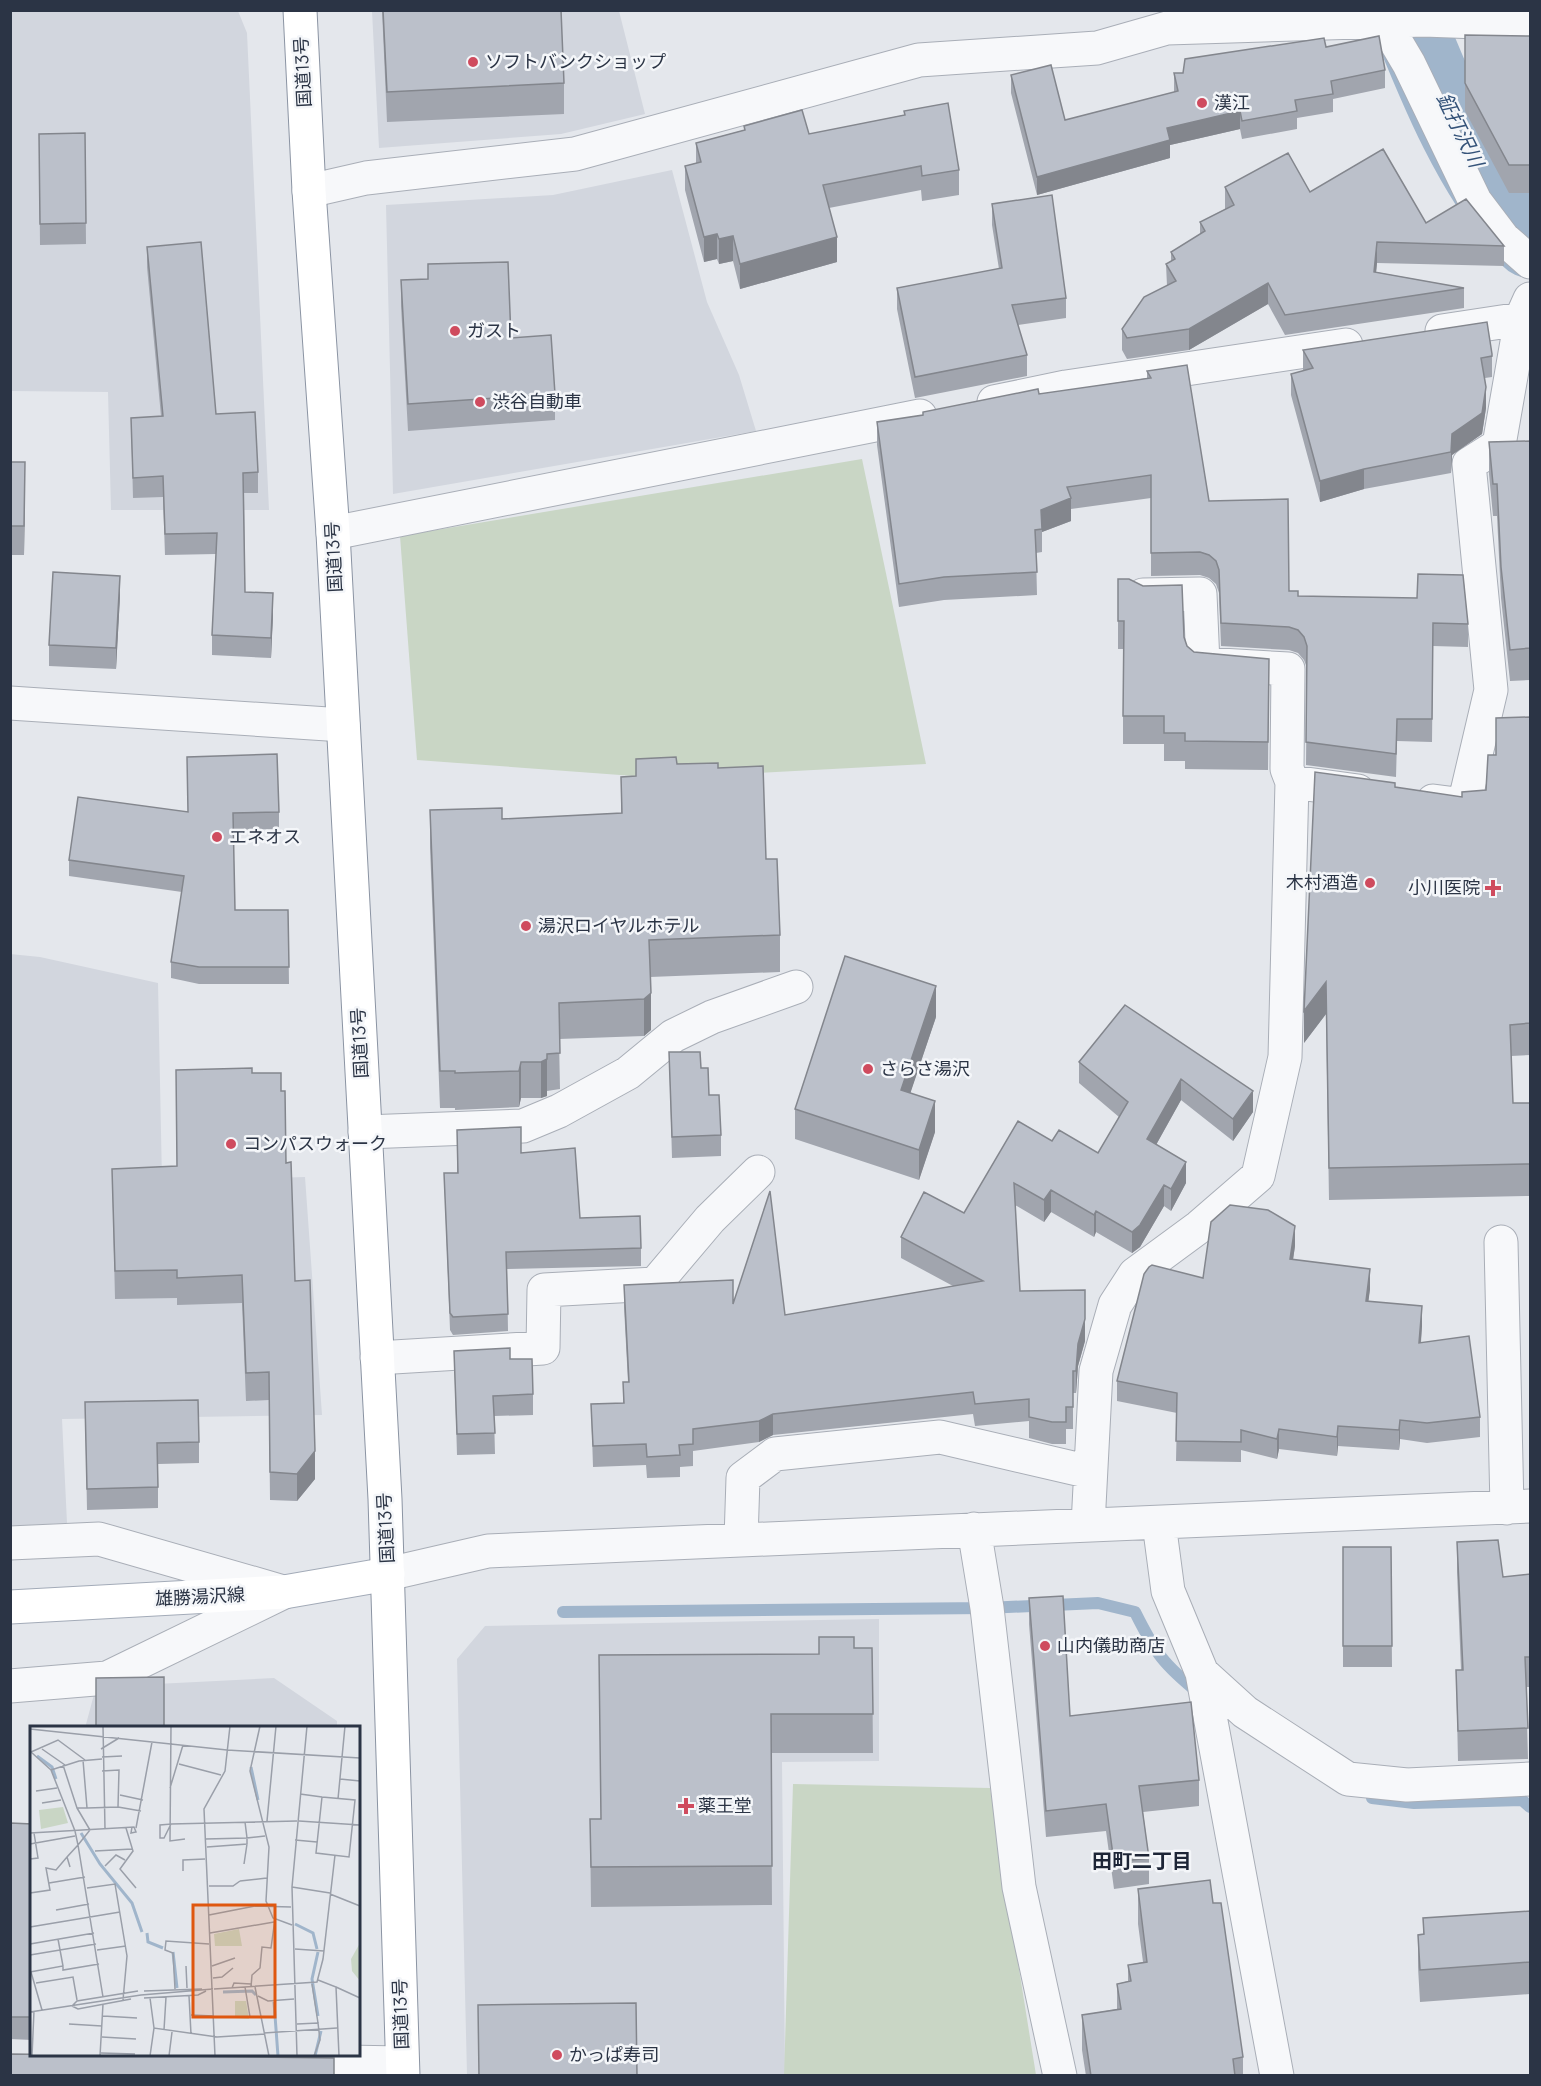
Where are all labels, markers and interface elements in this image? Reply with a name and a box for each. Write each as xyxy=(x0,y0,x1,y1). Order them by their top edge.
street label: 国道13号 xyxy=(288,36,316,108)
place label: ソフトバンクショップ xyxy=(485,49,666,73)
marker: ソフトバンクショップ xyxy=(466,55,480,69)
water label: 鉦打沢川 xyxy=(1431,88,1491,173)
place label: 漢江 xyxy=(1214,90,1250,114)
marker: 漢江 xyxy=(1195,96,1209,110)
place label: ガスト xyxy=(467,318,521,342)
marker: ガスト xyxy=(448,324,462,338)
place label: 渋谷自動車 xyxy=(492,389,582,413)
marker: 渋谷自動車 xyxy=(473,395,487,409)
street label: 国道13号 xyxy=(319,521,347,593)
place label: エネオス xyxy=(229,824,301,848)
marker: エネオス xyxy=(210,830,224,844)
place label: 木村酒造 xyxy=(1286,870,1358,894)
place label: 小川医院 xyxy=(1408,875,1480,899)
marker: 木村酒造 xyxy=(1363,876,1377,890)
marker: 小川医院 xyxy=(1484,879,1502,897)
place label: 湯沢ロイヤルホテル xyxy=(538,913,699,937)
marker: 湯沢ロイヤルホテル xyxy=(519,919,533,933)
street label: 国道13号 xyxy=(345,1007,373,1079)
place label: さらさ湯沢 xyxy=(880,1056,970,1080)
marker: さらさ湯沢 xyxy=(861,1062,875,1076)
place label: コンパスウォーク xyxy=(243,1131,387,1155)
marker: コンパスウォーク xyxy=(224,1137,238,1151)
street label: 国道13号 xyxy=(371,1492,399,1564)
street label: 雄勝湯沢線 xyxy=(154,1582,246,1610)
place label: 山内儀助商店 xyxy=(1057,1633,1165,1657)
marker: 山内儀助商店 xyxy=(1038,1639,1052,1653)
inset map xyxy=(30,1726,360,2056)
place label: 薬王堂 xyxy=(698,1793,752,1817)
marker: 薬王堂 xyxy=(679,1799,693,1813)
district label: 田町二丁目 xyxy=(1092,1847,1192,1874)
street label: 国道13号 xyxy=(387,1978,413,2050)
place label: かっぱ寿司 xyxy=(569,2042,659,2066)
marker: かっぱ寿司 xyxy=(550,2048,564,2062)

